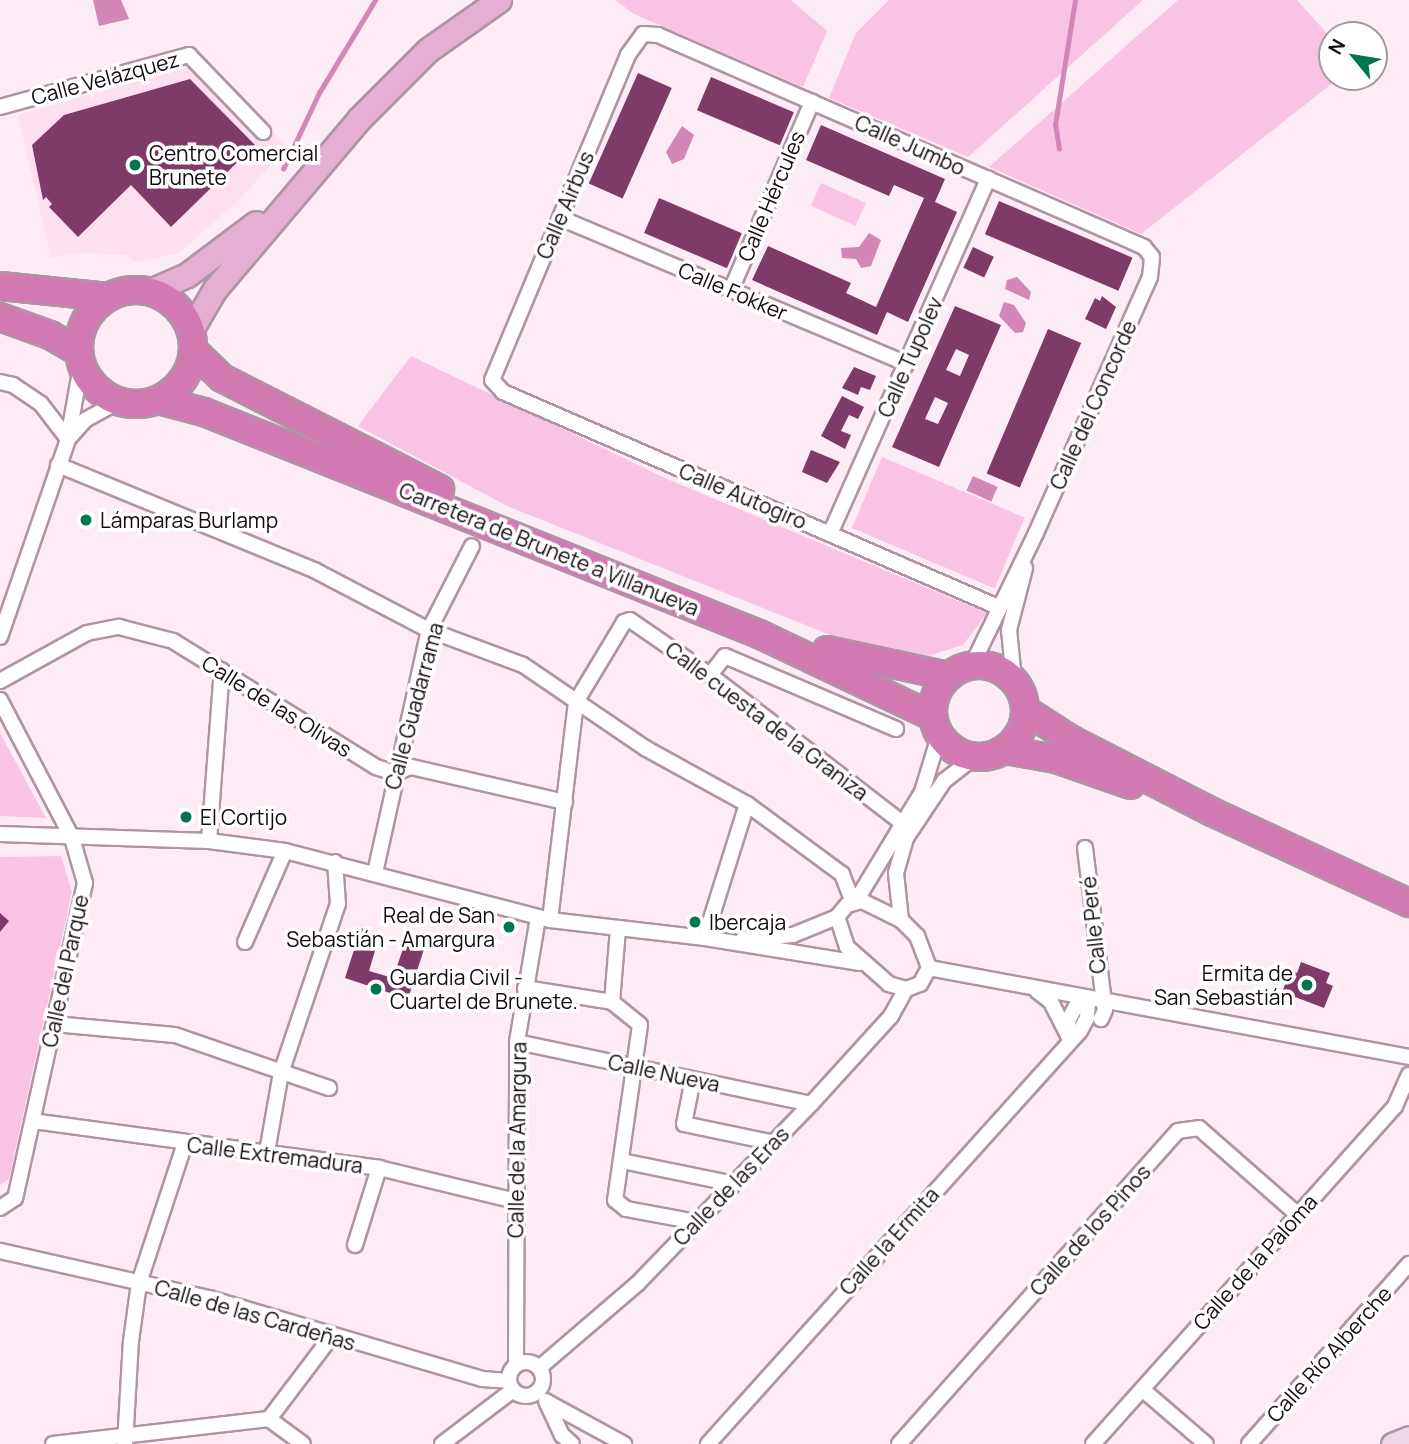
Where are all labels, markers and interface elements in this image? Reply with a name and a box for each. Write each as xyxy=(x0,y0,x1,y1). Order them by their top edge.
north arrow xyxy=(1318,21,1388,91)
text: N xyxy=(1322,34,1351,59)
street label: Calle Velázquez xyxy=(28,46,182,110)
street label: Calle Jumbo xyxy=(851,110,969,180)
street label: Calle Hércules xyxy=(732,127,810,265)
place label: Centro Comercial Brunete xyxy=(149,140,318,190)
street label: Calle Airbus xyxy=(531,147,599,263)
marker: Centro Comercial Brunete xyxy=(127,157,143,173)
street label: Calle Fokker xyxy=(675,257,791,325)
street label: Calle Tupolev xyxy=(872,293,948,421)
street label: Calle del Concorde xyxy=(1044,317,1142,493)
street label: Calle Autogiro xyxy=(675,458,811,534)
street label: Carretera de Brunete a Villanueva xyxy=(395,477,703,621)
place label: Lámparas Burlamp xyxy=(100,507,278,533)
marker: Lámparas Burlamp xyxy=(78,512,94,528)
street label: Calle Guadarrama xyxy=(380,620,448,792)
street label: Calle cuesta de la Graniza xyxy=(661,636,873,806)
street label: Calle de las Olivas xyxy=(198,650,356,762)
place label: El Cortijo xyxy=(200,804,287,830)
marker: El Cortijo xyxy=(178,809,194,825)
street label: Calle Peré xyxy=(1075,875,1111,975)
street label: Calle del Parque xyxy=(37,892,93,1050)
place label: Real de San Sebastián - Amargura xyxy=(286,902,495,952)
place label: Ibercaja xyxy=(709,909,786,935)
marker: Ibercaja xyxy=(687,914,703,930)
marker: Real de San Sebastián - Amargura xyxy=(501,919,517,935)
place label: Ermita de San Sebastián xyxy=(1154,960,1293,1010)
place label: Guardia Civil - Cuartel de Brunete. xyxy=(390,964,578,1014)
marker: Ermita de San Sebastián xyxy=(1299,977,1315,993)
marker: Guardia Civil - Cuartel de Brunete. xyxy=(368,981,384,997)
street label: Calle de la Amargura xyxy=(503,1042,531,1238)
street label: Calle Nueva xyxy=(606,1049,722,1097)
street label: Calle de las Eras xyxy=(668,1121,794,1251)
street label: Calle Extremadura xyxy=(186,1132,364,1178)
street label: Calle de los Pinos xyxy=(1025,1159,1155,1301)
street label: Calle la Ermita xyxy=(834,1182,944,1300)
street label: Calle de la Paloma xyxy=(1188,1189,1322,1335)
street label: Calle de las Cardeñas xyxy=(152,1274,358,1356)
street label: Calle Río Alberche xyxy=(1261,1281,1397,1427)

